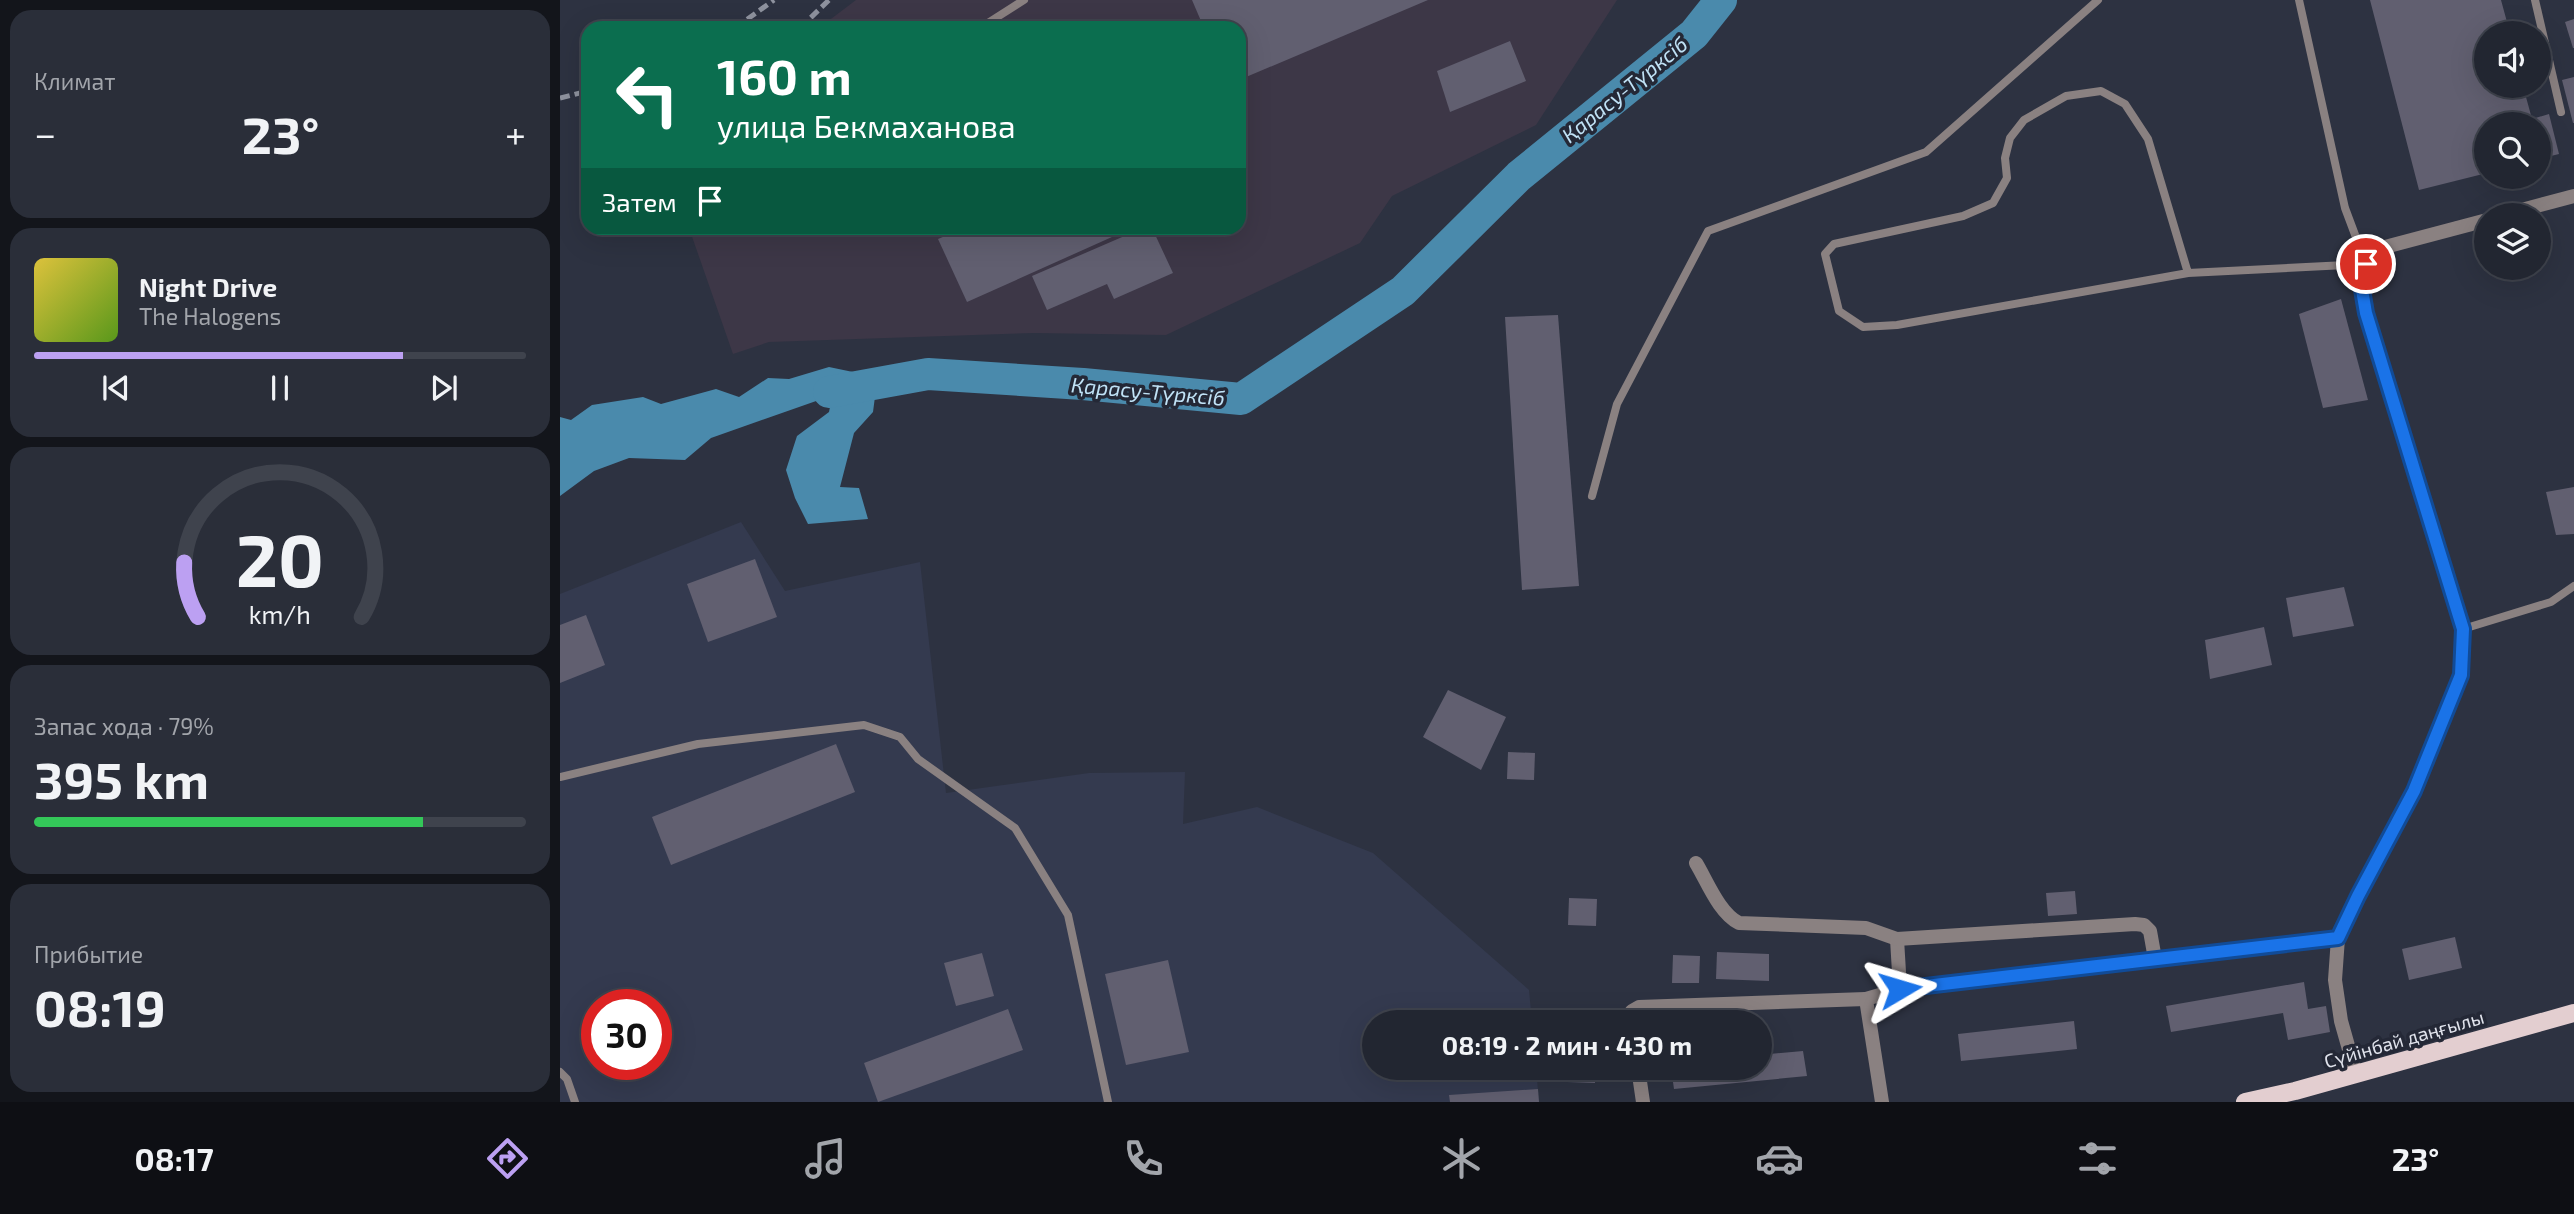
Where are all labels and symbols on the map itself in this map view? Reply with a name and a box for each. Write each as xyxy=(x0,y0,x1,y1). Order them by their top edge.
water label: Қарасу-Түрксіб xyxy=(1556,31,1692,147)
pin xyxy=(2336,234,2396,294)
water label: Қарасу-Түрксіб xyxy=(1070,371,1226,410)
position arrow xyxy=(1863,952,1937,1026)
speed limit sign: 30 xyxy=(581,989,672,1080)
street label: Сүйінбай даңғылы xyxy=(2321,1005,2487,1072)

